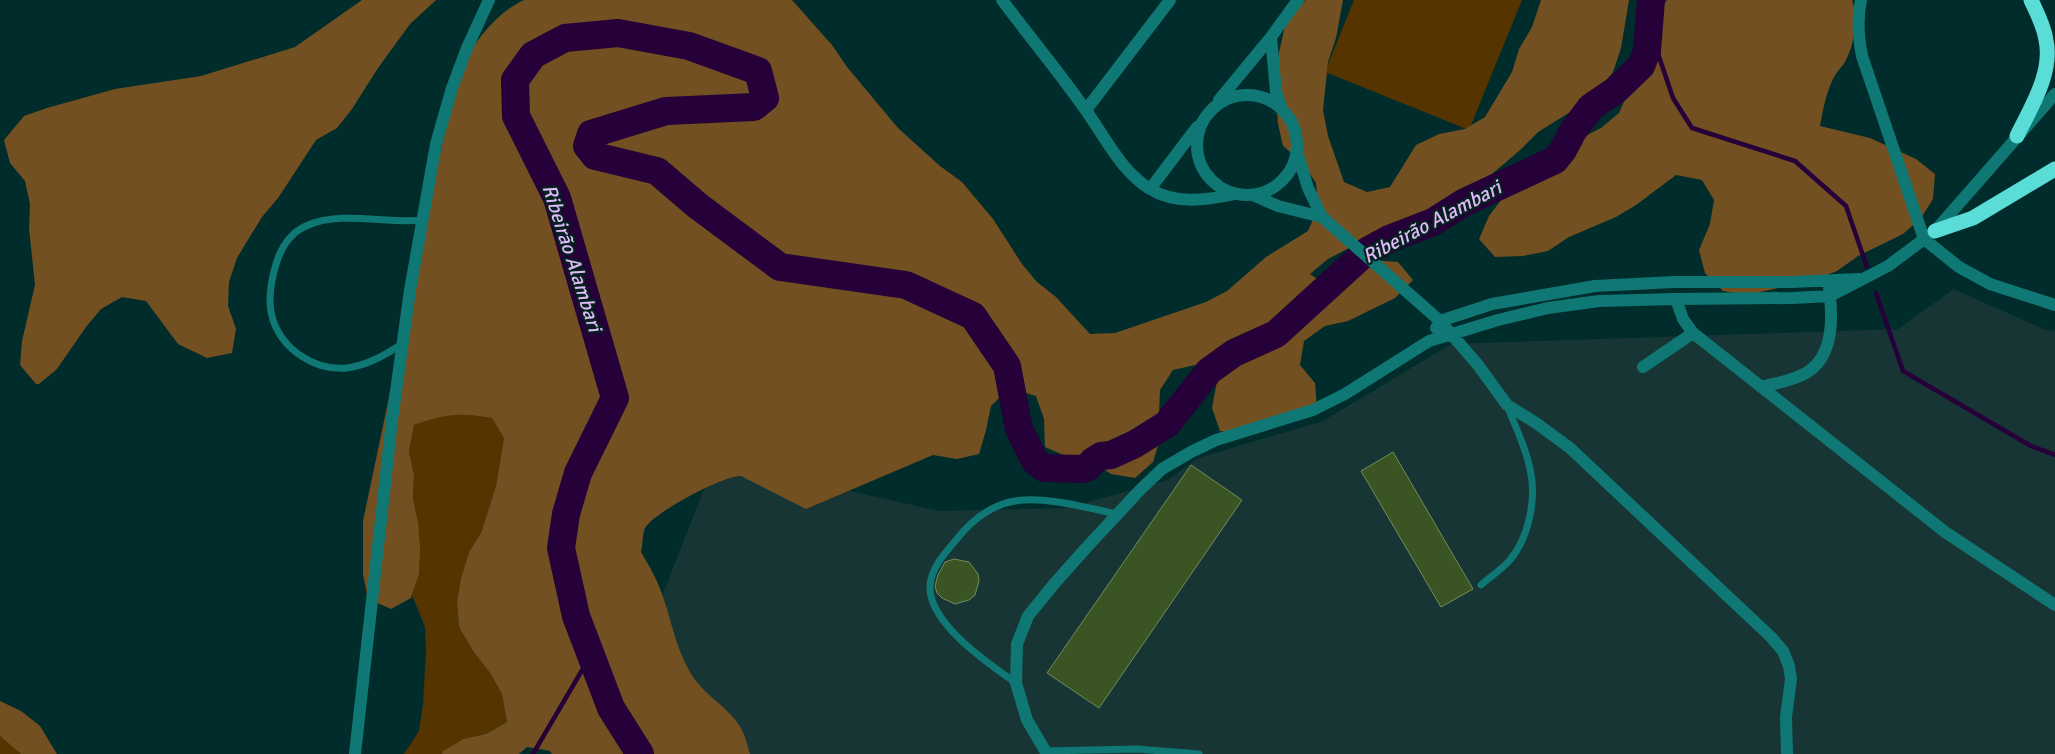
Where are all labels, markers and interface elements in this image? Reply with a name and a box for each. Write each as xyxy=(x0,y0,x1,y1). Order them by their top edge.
water label: Ribeirão Alambari xyxy=(1358,174,1507,269)
water label: Ribeirão Alambari xyxy=(536,181,608,336)

